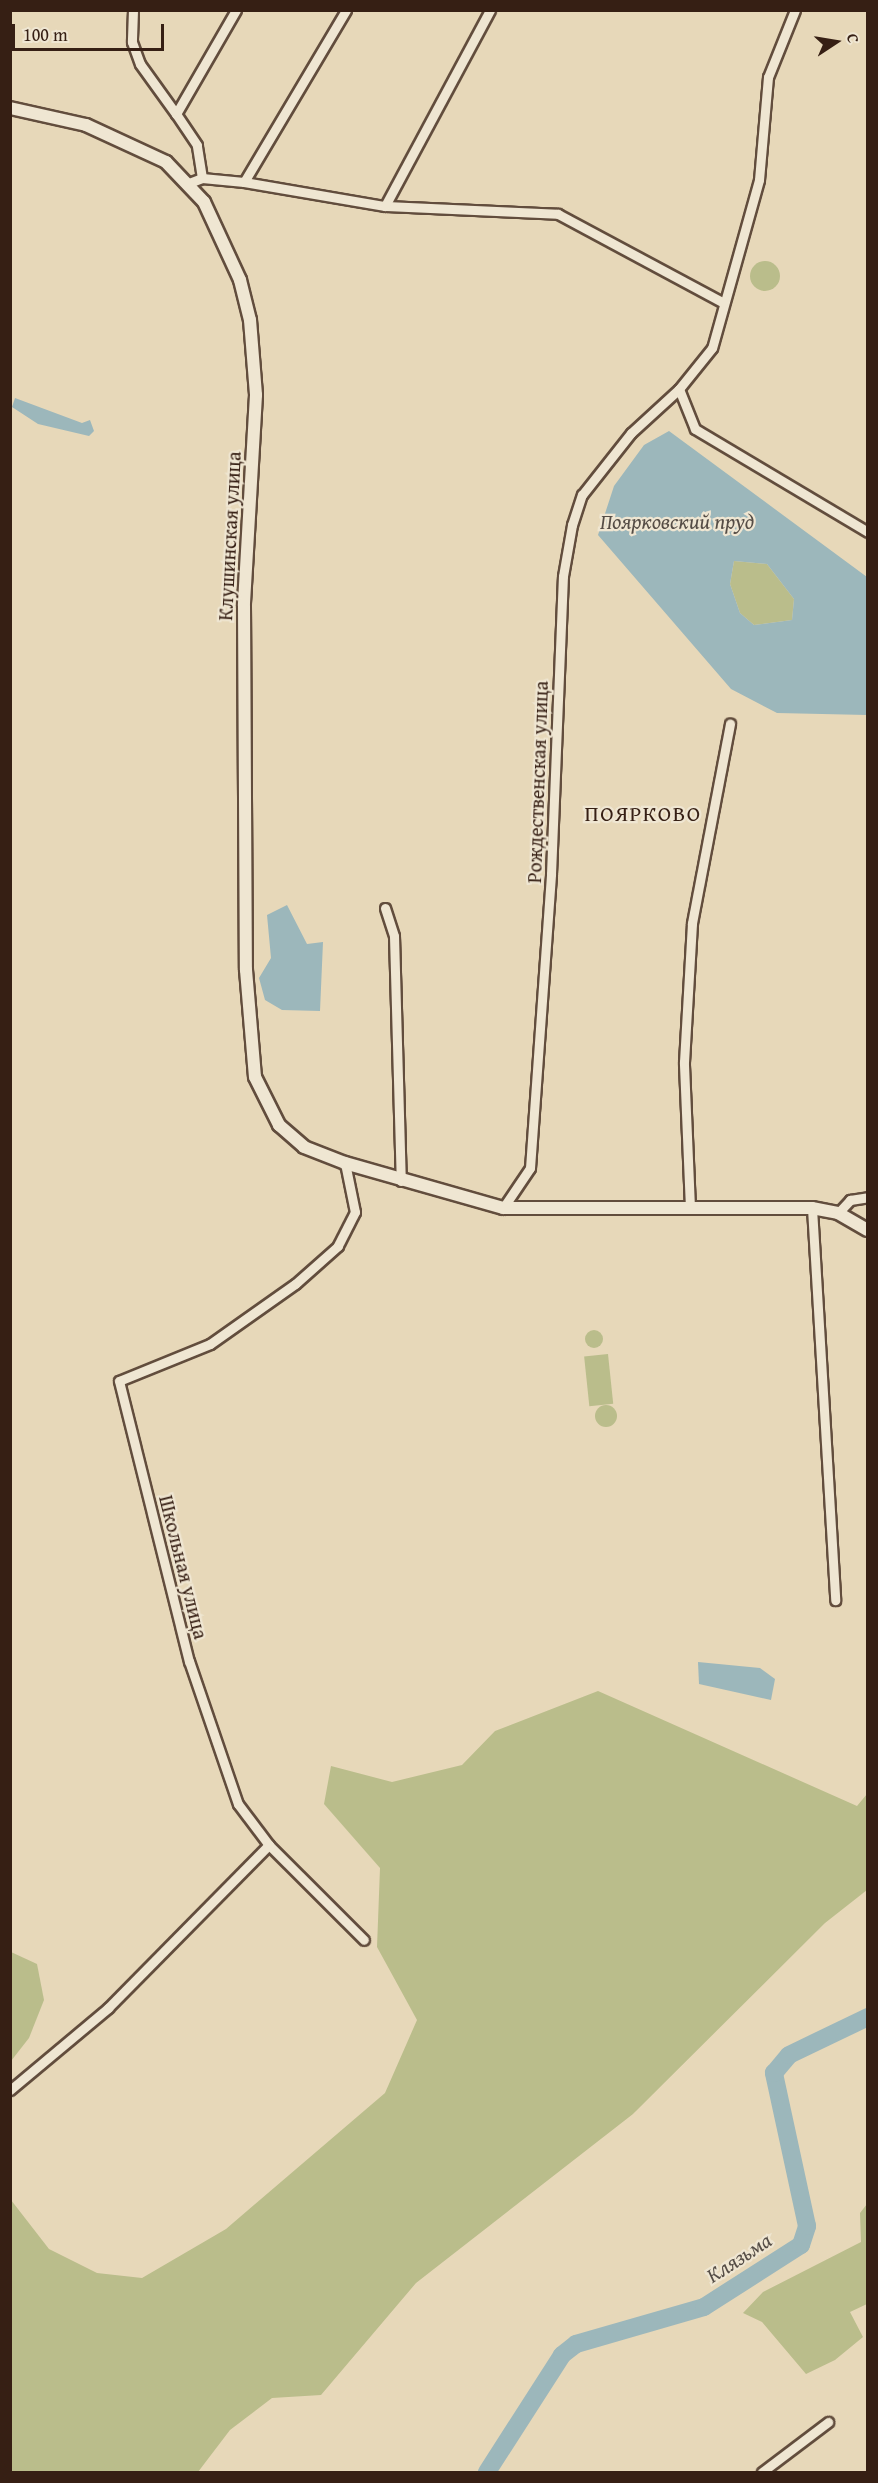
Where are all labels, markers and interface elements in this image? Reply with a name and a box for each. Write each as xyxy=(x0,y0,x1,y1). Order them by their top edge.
scale bar xyxy=(15,12,166,50)
north arrow xyxy=(806,12,866,72)
text: 100 m xyxy=(23,21,68,48)
text: С xyxy=(841,31,866,45)
street label: Клушинская улица xyxy=(213,451,245,621)
water label: Поярковский пруд xyxy=(600,509,754,535)
street label: Рождественская улица xyxy=(521,680,553,884)
district label: ПОЯРКОВО xyxy=(585,801,701,827)
street label: Школьная улица xyxy=(155,1493,213,1641)
water label: Клязьма xyxy=(702,2228,776,2288)

